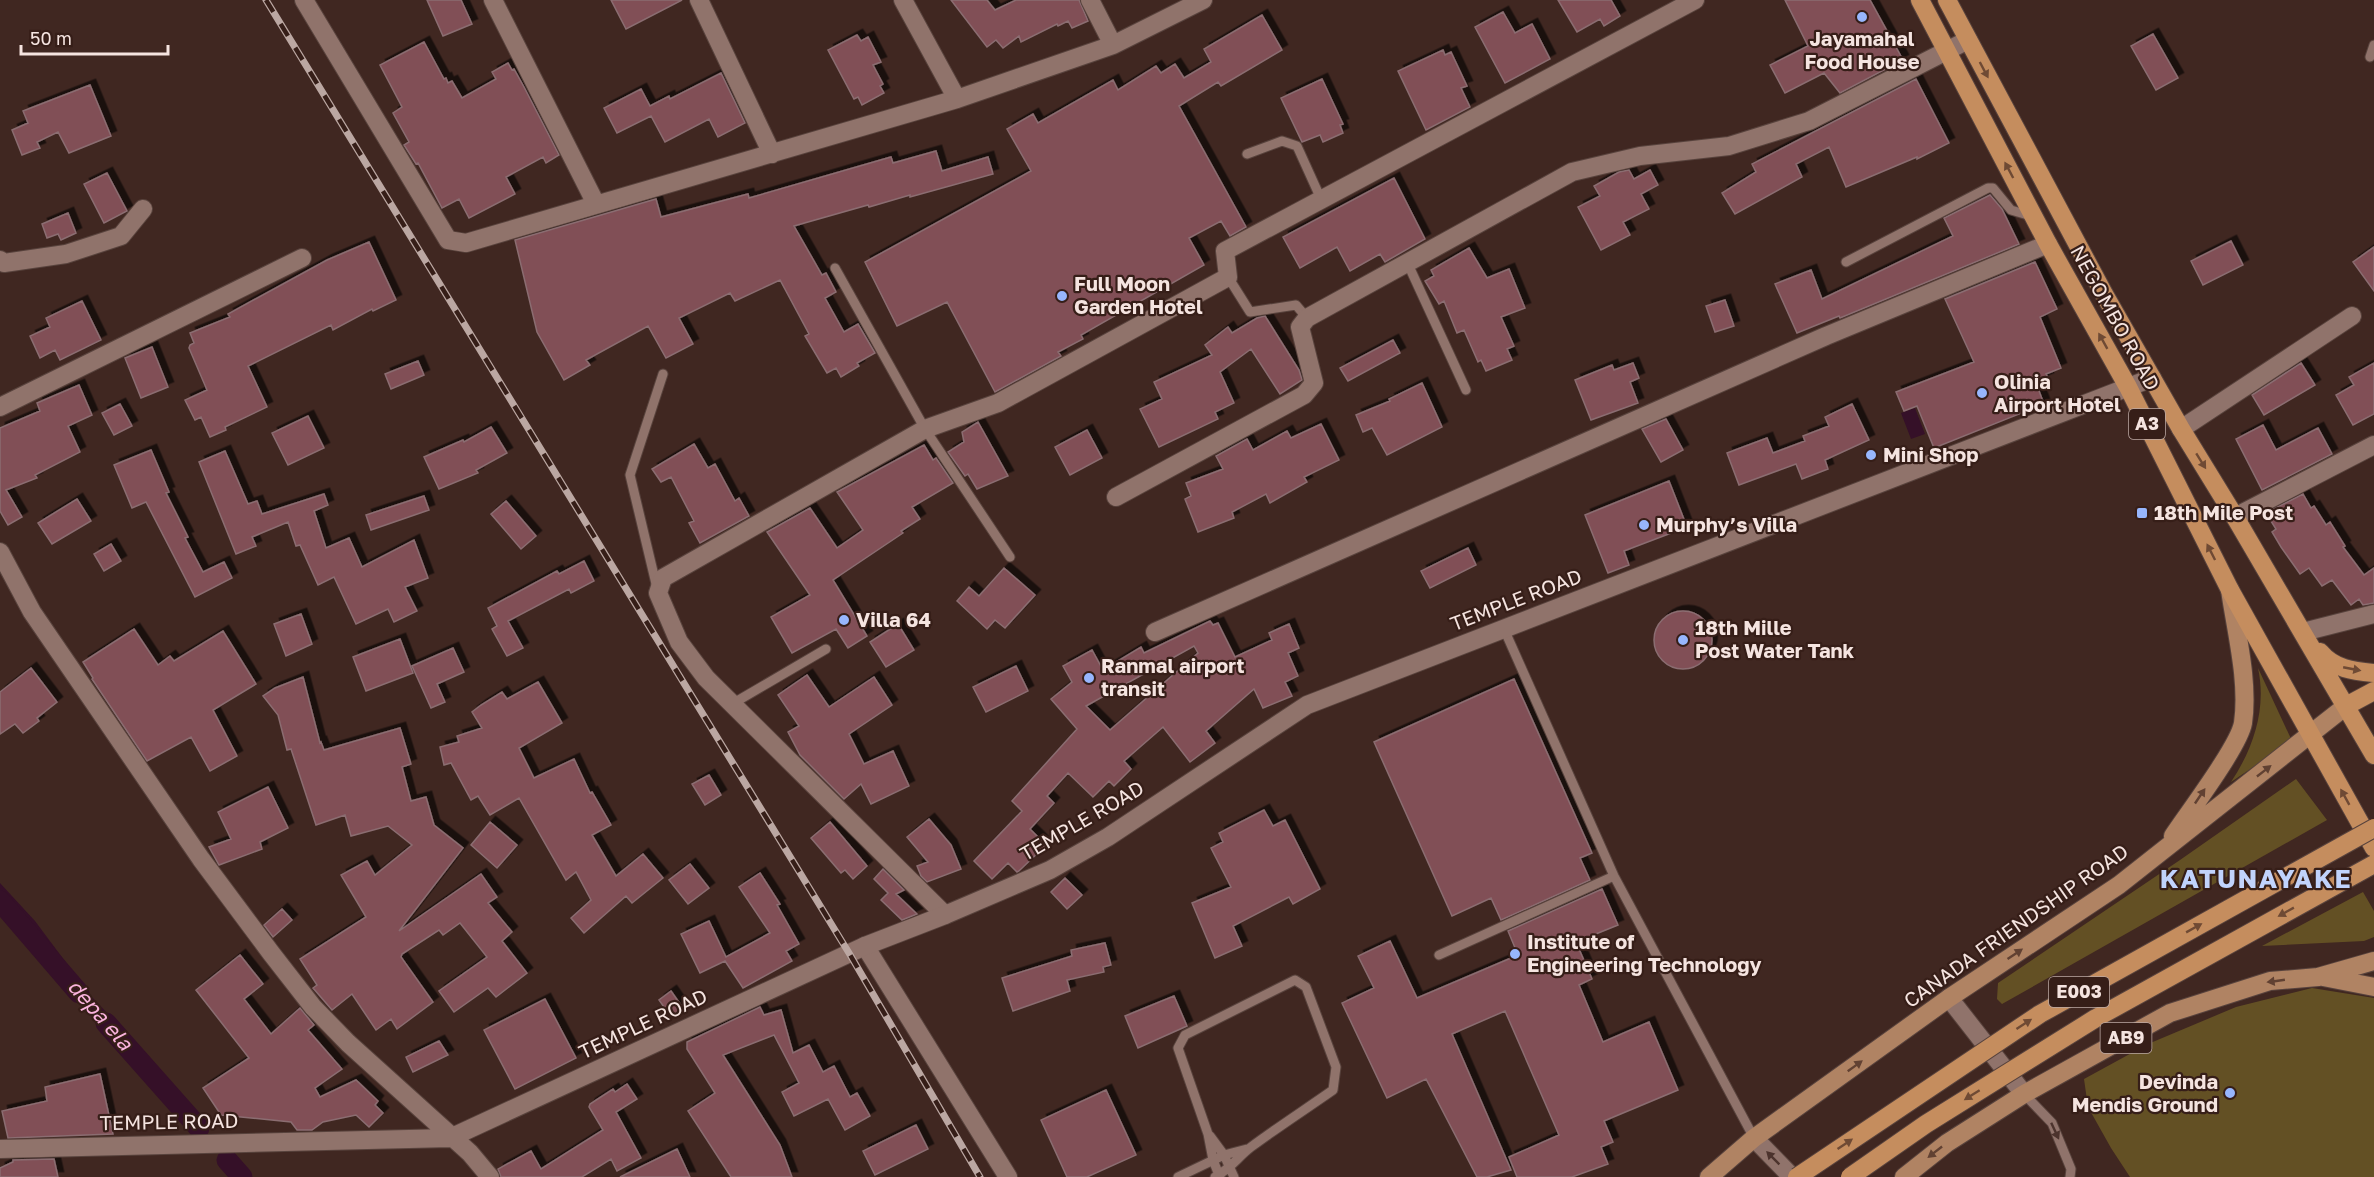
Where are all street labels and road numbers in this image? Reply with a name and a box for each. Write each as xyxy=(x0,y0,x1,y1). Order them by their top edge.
street label: NEGOMBO ROAD xyxy=(2066,241,2166,394)
road number: A3 xyxy=(2129,409,2165,439)
street label: TEMPLE ROAD xyxy=(1447,563,1585,635)
street label: TEMPLE ROAD xyxy=(1015,775,1148,865)
street label: CANADA FRIENDSHIP ROAD xyxy=(1899,838,2132,1012)
road number: E003 xyxy=(2049,977,2109,1007)
street label: TEMPLE ROAD xyxy=(575,983,711,1063)
road number: AB9 xyxy=(2100,1023,2152,1053)
street label: TEMPLE ROAD xyxy=(99,1108,239,1134)

